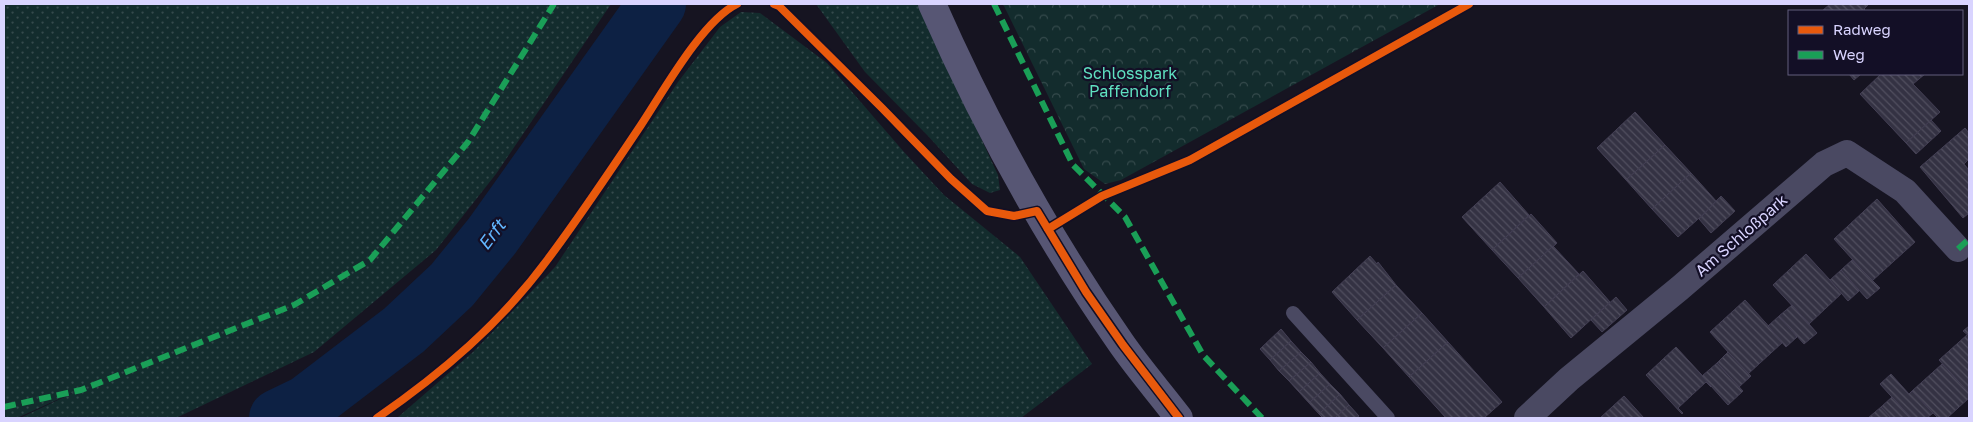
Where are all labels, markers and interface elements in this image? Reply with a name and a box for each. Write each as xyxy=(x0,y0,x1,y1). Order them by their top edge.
legend xyxy=(1788,10,1963,75)
text: Radweg xyxy=(1833,20,1891,38)
text: Weg xyxy=(1833,45,1865,63)
park label: Schlosspark Paffendorf xyxy=(1083,63,1177,101)
street label: Am Schloßpark xyxy=(1691,190,1791,280)
water label: Erft xyxy=(473,213,511,254)

